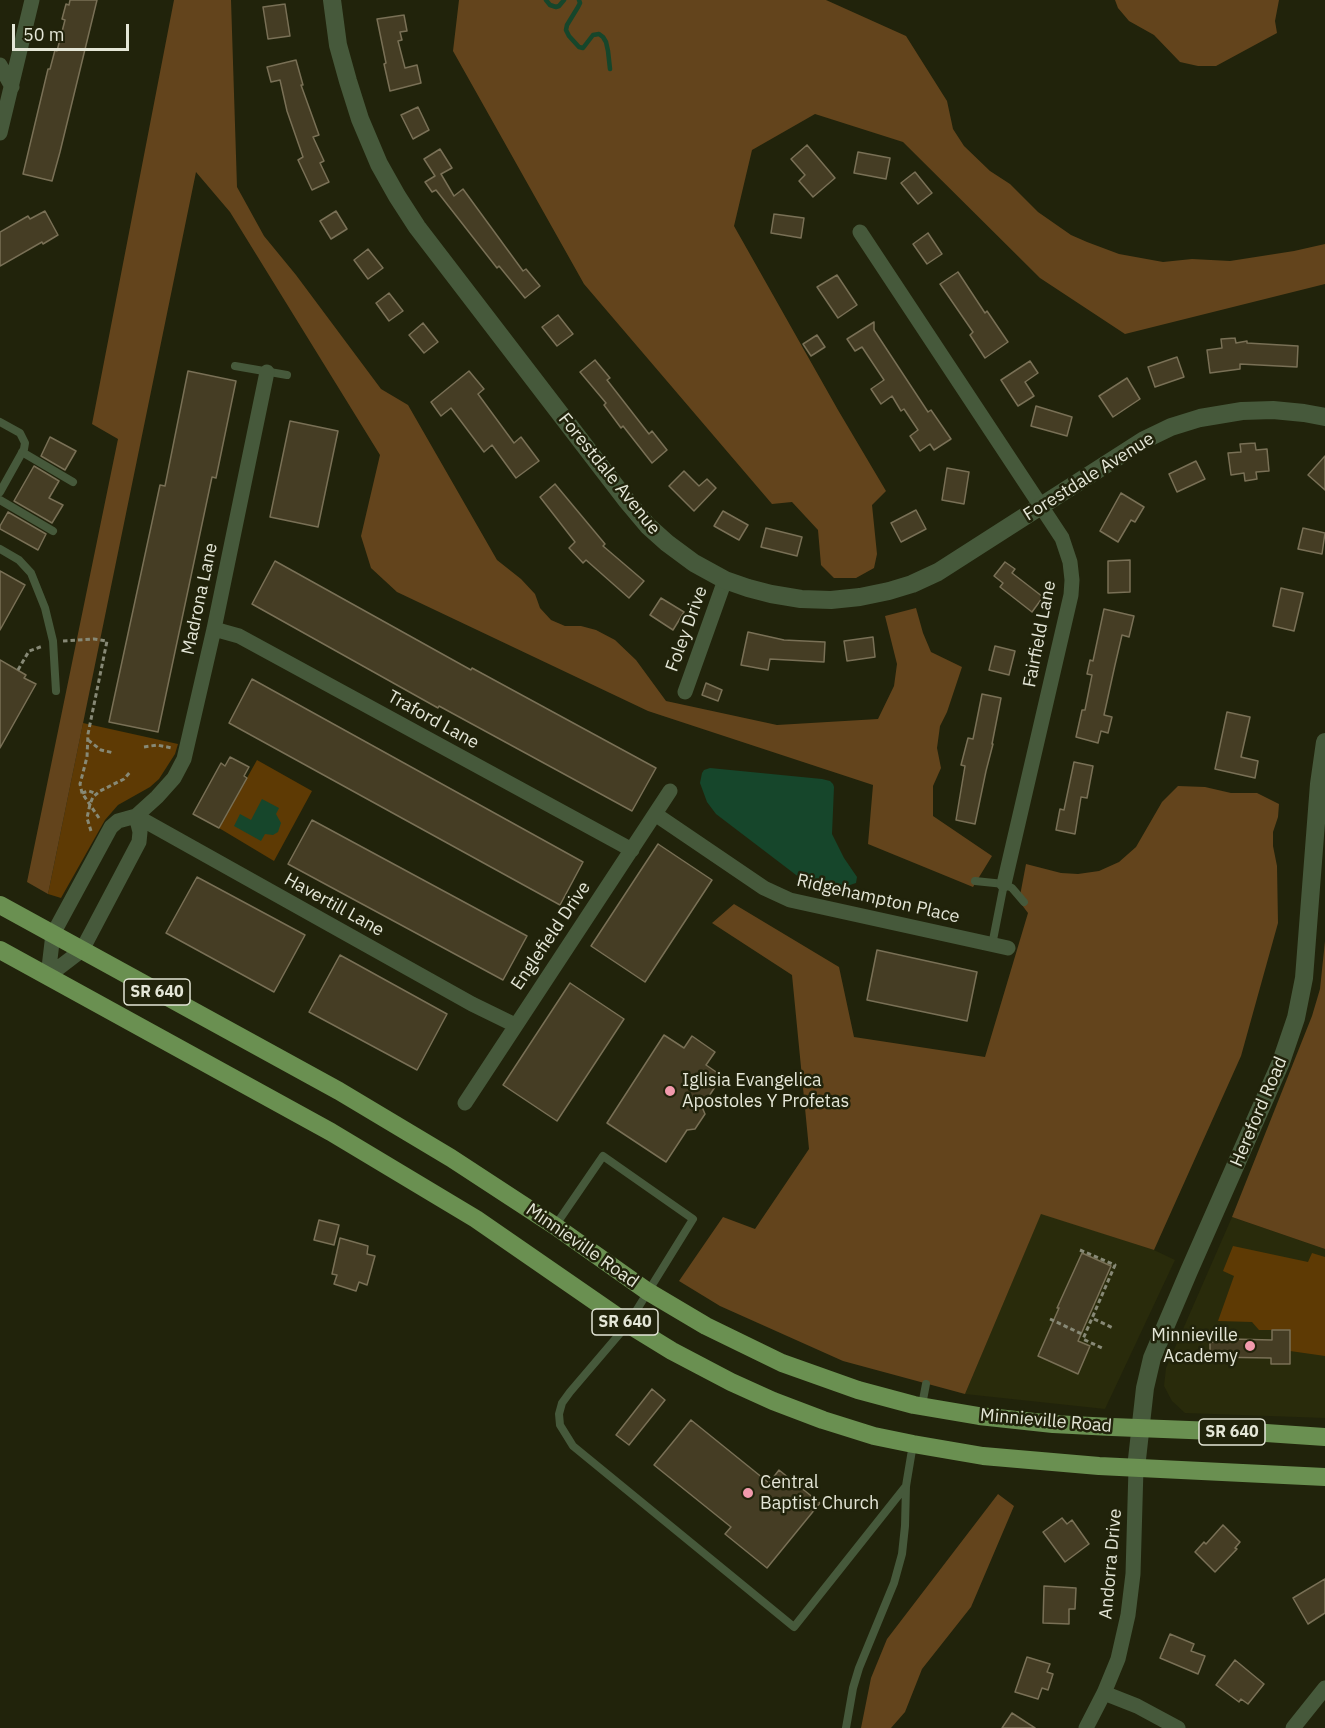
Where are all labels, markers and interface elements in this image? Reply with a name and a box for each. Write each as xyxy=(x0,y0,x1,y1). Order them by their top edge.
scale bar xyxy=(15,12,132,50)
text: 50 m xyxy=(23,23,65,46)
street label: Forestdale Avenue xyxy=(553,409,665,539)
street label: Forestdale Avenue xyxy=(1020,428,1158,526)
street label: Madrona Lane xyxy=(178,541,222,657)
street label: Fairfield Lane xyxy=(1019,579,1061,689)
street label: Foley Drive xyxy=(662,583,712,675)
street label: Traford Lane xyxy=(383,686,483,754)
street label: Havertill Lane xyxy=(280,869,388,941)
street label: Ridgehampton Place xyxy=(794,870,962,928)
street label: Englefield Drive xyxy=(507,878,595,994)
road number: SR 640 xyxy=(124,979,190,1005)
street label: Hereford Road xyxy=(1226,1054,1292,1170)
place label: Iglisia Evangelica Apostoles Y Profetas xyxy=(682,1070,849,1112)
marker: Iglisia Evangelica Apostoles Y Profetas xyxy=(663,1084,677,1098)
street label: Minnieville Road xyxy=(522,1199,642,1293)
road number: SR 640 xyxy=(592,1309,658,1335)
place label: Minnieville Academy xyxy=(1151,1325,1238,1368)
marker: Minnieville Academy xyxy=(1243,1339,1257,1353)
street label: Minnieville Road xyxy=(979,1404,1113,1438)
road number: SR 640 xyxy=(1199,1419,1265,1445)
place label: Central Baptist Church xyxy=(760,1472,879,1514)
marker: Central Baptist Church xyxy=(741,1486,755,1500)
street label: Andorra Drive xyxy=(1095,1508,1127,1620)

